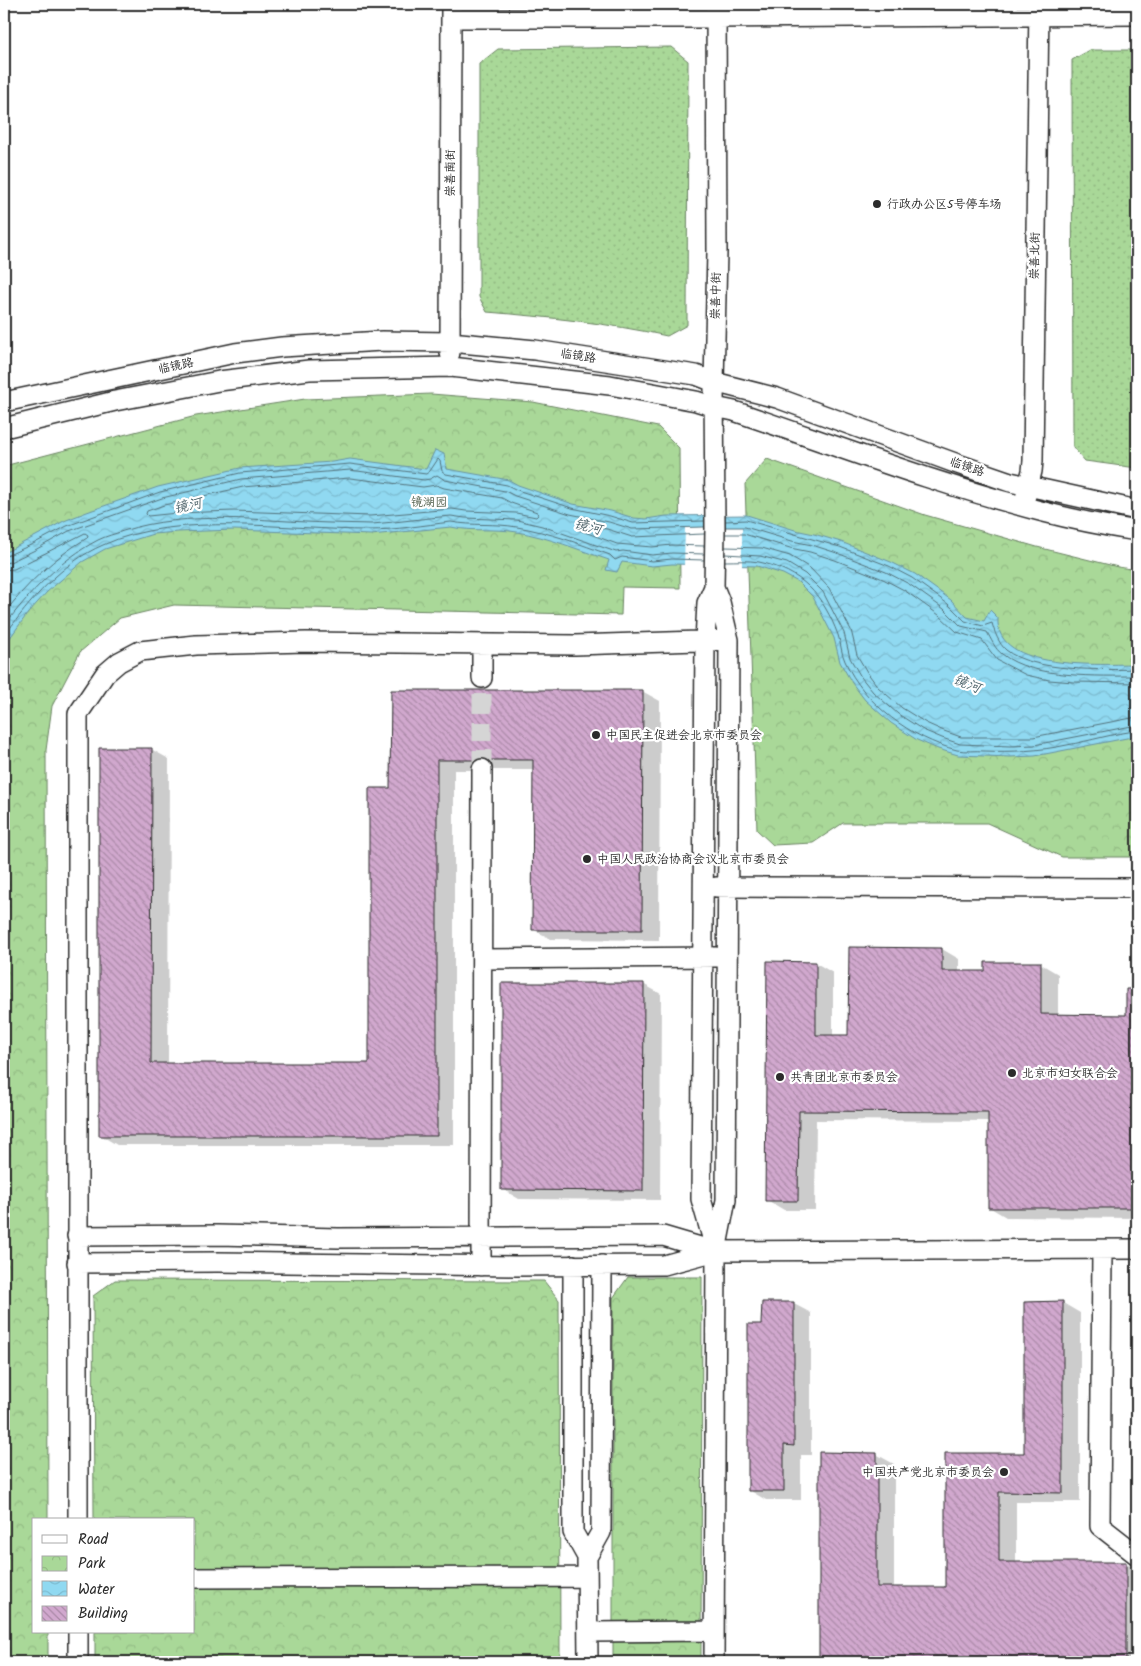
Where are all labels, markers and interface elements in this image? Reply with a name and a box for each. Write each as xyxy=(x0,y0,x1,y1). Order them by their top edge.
street label: 崇善南街 xyxy=(441,149,460,197)
place label: 行政办公区5号停车场 xyxy=(887,195,1001,214)
marker: 行政办公区5号停车场 xyxy=(871,198,883,210)
street label: 崇善北街 xyxy=(1025,232,1045,280)
street label: 崇善中街 xyxy=(706,272,726,320)
street label: 临镜路 xyxy=(559,344,597,368)
street label: 临镜路 xyxy=(156,353,196,379)
street label: 临镜路 xyxy=(947,452,987,482)
water label: 镜河 xyxy=(172,492,206,520)
park label: 镜湖园 xyxy=(411,493,447,512)
water label: 镜河 xyxy=(572,513,606,542)
water label: 镜河 xyxy=(950,669,986,700)
place label: 中国民主促进会北京市委员会 xyxy=(606,726,762,745)
marker: 中国民主促进会北京市委员会 xyxy=(590,729,602,741)
place label: 中国人民政治协商会议北京市委员会 xyxy=(597,850,789,869)
marker: 中国人民政治协商会议北京市委员会 xyxy=(581,853,593,865)
place label: 北京市妇女联合会 xyxy=(1022,1064,1118,1083)
marker: 北京市妇女联合会 xyxy=(1006,1067,1018,1079)
place label: 共青团北京市委员会 xyxy=(790,1068,898,1087)
marker: 共青团北京市委员会 xyxy=(774,1071,786,1083)
place label: 中国共产党北京市委员会 xyxy=(862,1463,994,1482)
marker: 中国共产党北京市委员会 xyxy=(998,1466,1010,1478)
legend xyxy=(32,1518,195,1634)
text: Road xyxy=(78,1528,109,1552)
text: Park xyxy=(78,1552,106,1576)
text: Water xyxy=(78,1578,115,1602)
text: Building xyxy=(78,1602,128,1626)

